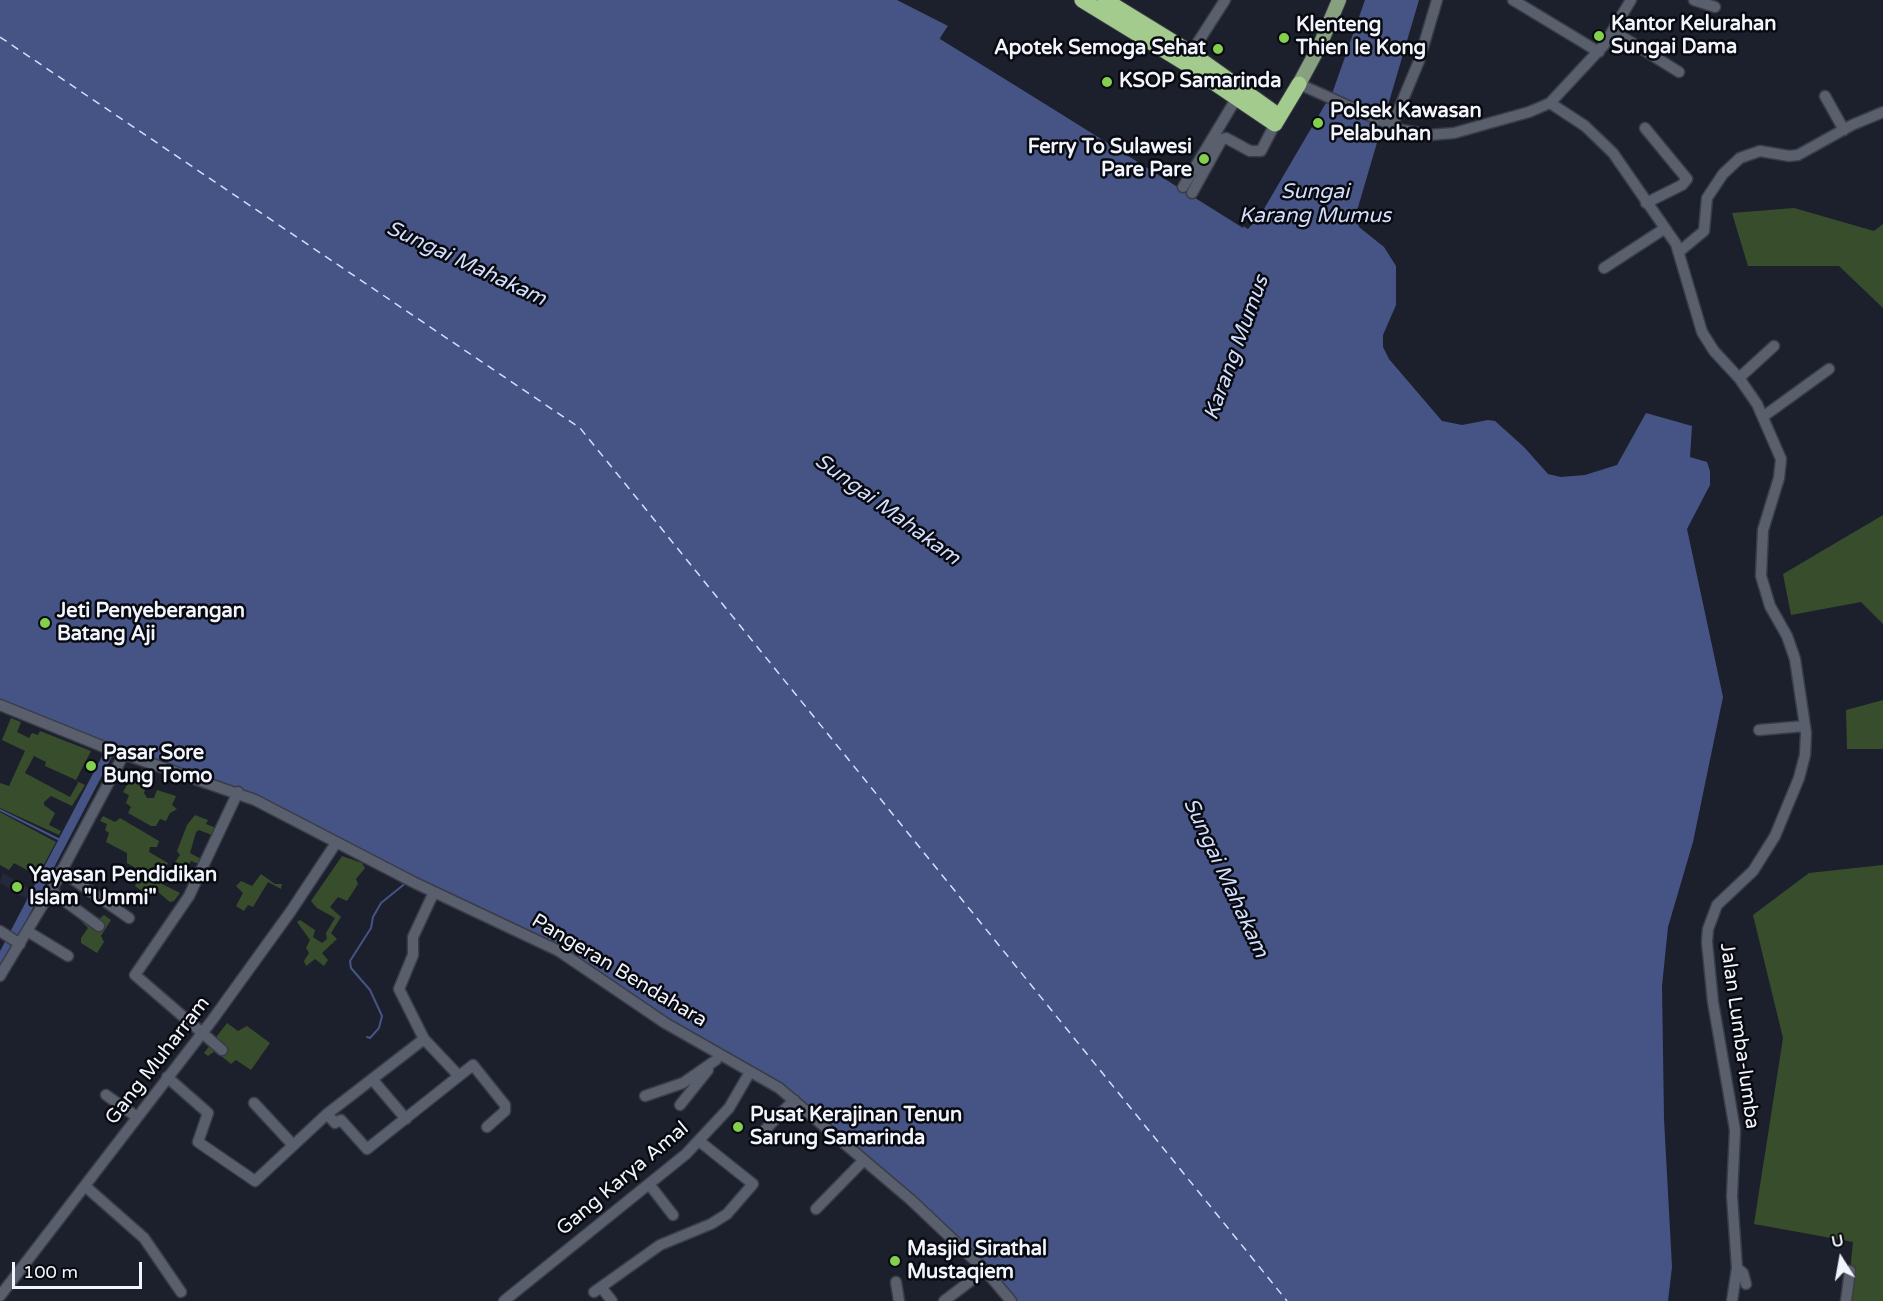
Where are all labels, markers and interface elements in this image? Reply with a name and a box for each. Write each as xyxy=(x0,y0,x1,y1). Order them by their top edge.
place label: Kantor Kelurahan Sungai Dama xyxy=(1611,13,1776,60)
place label: Klenteng Thien Ie Kong xyxy=(1296,14,1426,61)
marker: Kantor Kelurahan Sungai Dama xyxy=(1592,29,1606,43)
marker: Klenteng Thien Ie Kong xyxy=(1277,31,1291,45)
place label: Apotek Semoga Sehat xyxy=(994,37,1206,61)
marker: Apotek Semoga Sehat xyxy=(1211,42,1225,56)
place label: KSOP Samarinda xyxy=(1119,70,1281,94)
marker: KSOP Samarinda xyxy=(1100,75,1114,89)
place label: Polsek Kawasan Pelabuhan xyxy=(1330,100,1482,147)
marker: Polsek Kawasan Pelabuhan xyxy=(1311,116,1325,130)
place label: Ferry To Sulawesi Pare Pare xyxy=(1028,136,1192,183)
marker: Ferry To Sulawesi Pare Pare xyxy=(1197,152,1211,166)
water label: Sungai Karang Mumus xyxy=(1239,179,1391,229)
water label: Sungai Mahakam xyxy=(382,216,550,312)
water label: Karang Mumus xyxy=(1199,272,1275,424)
water label: Sungai Mahakam xyxy=(810,449,964,571)
place label: Jeti Penyeberangan Batang Aji xyxy=(57,600,245,647)
marker: Jeti Penyeberangan Batang Aji xyxy=(38,616,52,630)
place label: Pasar Sore Bung Tomo xyxy=(103,742,212,789)
marker: Pasar Sore Bung Tomo xyxy=(84,759,98,773)
water label: Sungai Mahakam xyxy=(1177,794,1273,962)
place label: Yayasan Pendidikan Islam "Ummi" xyxy=(29,864,217,911)
marker: Yayasan Pendidikan Islam "Ummi" xyxy=(10,880,24,894)
street label: Pangeran Bendahara xyxy=(527,909,711,1033)
street label: Jalan Lumba-lumba xyxy=(1714,941,1764,1131)
street label: Gang Muharram xyxy=(101,992,215,1130)
place label: Pusat Kerajinan Tenun Sarung Samarinda xyxy=(750,1104,962,1151)
street label: Gang Karya Amal xyxy=(552,1117,694,1241)
marker: Pusat Kerajinan Tenun Sarung Samarinda xyxy=(731,1120,745,1134)
north arrow xyxy=(1811,1229,1871,1289)
text: U xyxy=(1830,1230,1845,1252)
place label: Masjid Sirathal Mustaqiem xyxy=(907,1238,1047,1285)
scale bar xyxy=(15,1250,146,1288)
marker: Masjid Sirathal Mustaqiem xyxy=(888,1254,902,1268)
text: 100 m xyxy=(23,1261,78,1283)

